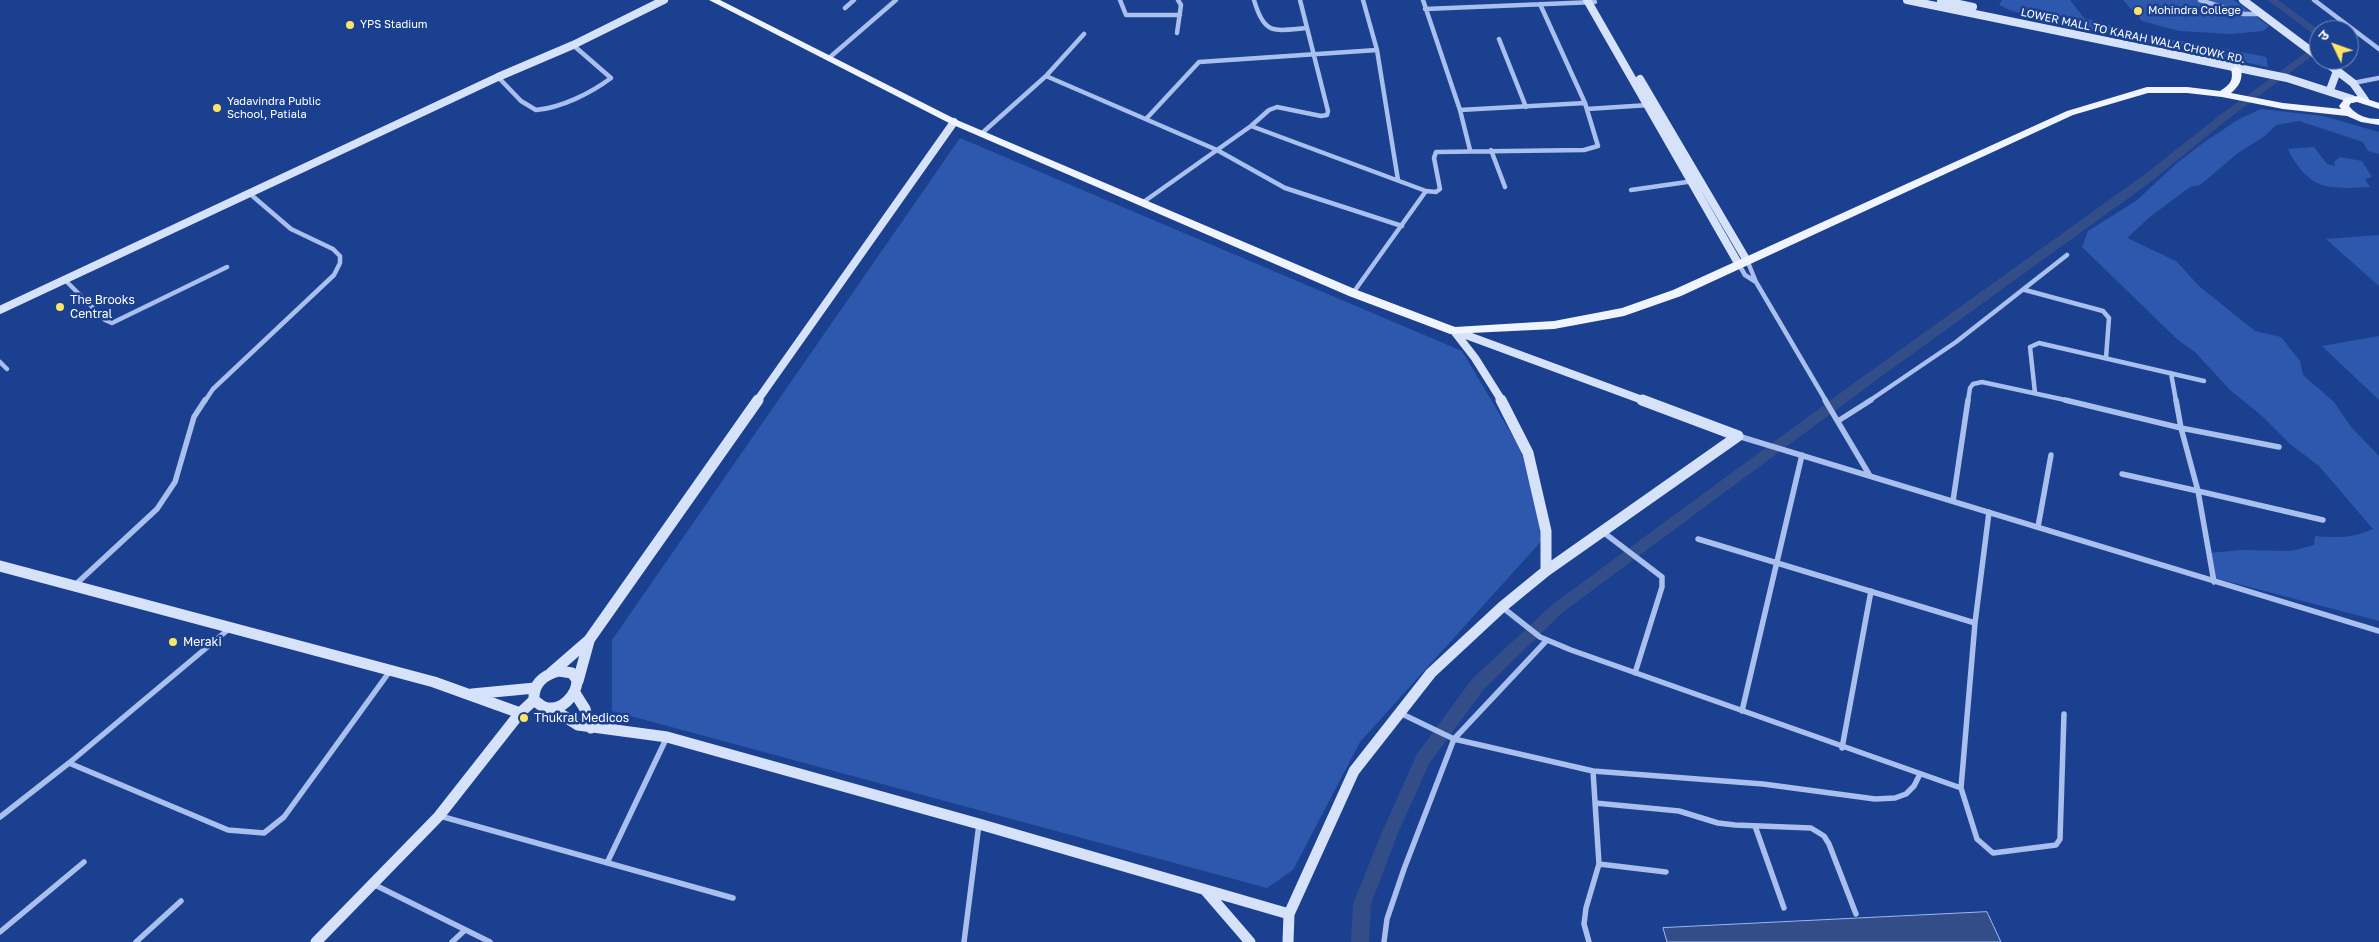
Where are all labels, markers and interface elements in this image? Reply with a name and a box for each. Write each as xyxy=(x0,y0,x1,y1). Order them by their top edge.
place label: Mohindra College xyxy=(2148,4,2241,18)
marker: Mohindra College xyxy=(2132,5,2144,17)
street label: LOWER MALL TO KARAH WALA CHOWK RD. xyxy=(2020,6,2246,66)
place label: YPS Stadium xyxy=(360,18,428,32)
marker: YPS Stadium xyxy=(344,19,356,31)
north arrow xyxy=(2309,20,2359,70)
text: उ xyxy=(2314,27,2332,44)
place label: Yadavindra Public School, Patiala xyxy=(227,95,321,121)
marker: Yadavindra Public School, Patiala xyxy=(211,102,223,114)
place label: The Brooks Central xyxy=(70,293,135,321)
marker: The Brooks Central xyxy=(54,301,66,313)
place label: Meraki xyxy=(183,635,222,649)
marker: Meraki xyxy=(167,636,179,648)
place label: Thukral Medicos xyxy=(534,711,629,725)
marker: Thukral Medicos xyxy=(518,712,530,724)

